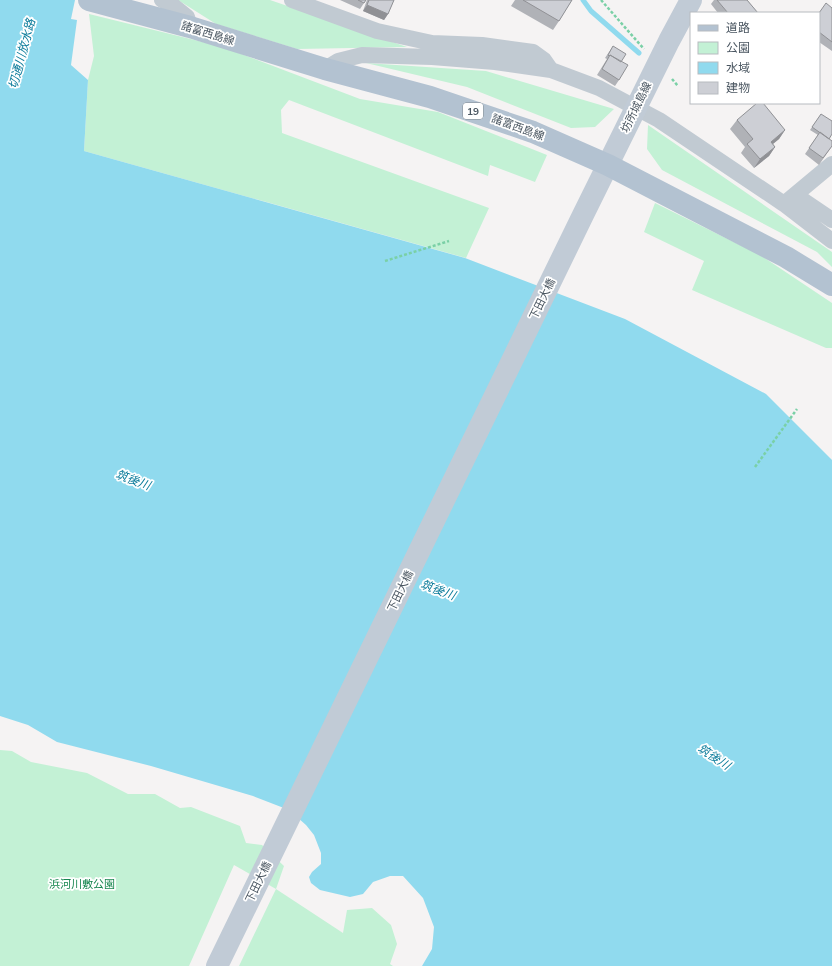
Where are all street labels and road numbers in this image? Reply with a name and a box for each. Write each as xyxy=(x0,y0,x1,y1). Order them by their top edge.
street label: 諸富西島線 xyxy=(180,18,236,48)
street label: 坊所城島線 xyxy=(618,79,654,135)
road number: 19 xyxy=(463,103,483,119)
street label: 諸富西島線 xyxy=(490,111,546,143)
street label: 下田大橋 xyxy=(526,276,558,322)
street label: 下田大橋 xyxy=(384,568,416,614)
street label: 下田大橋 xyxy=(242,859,274,905)

